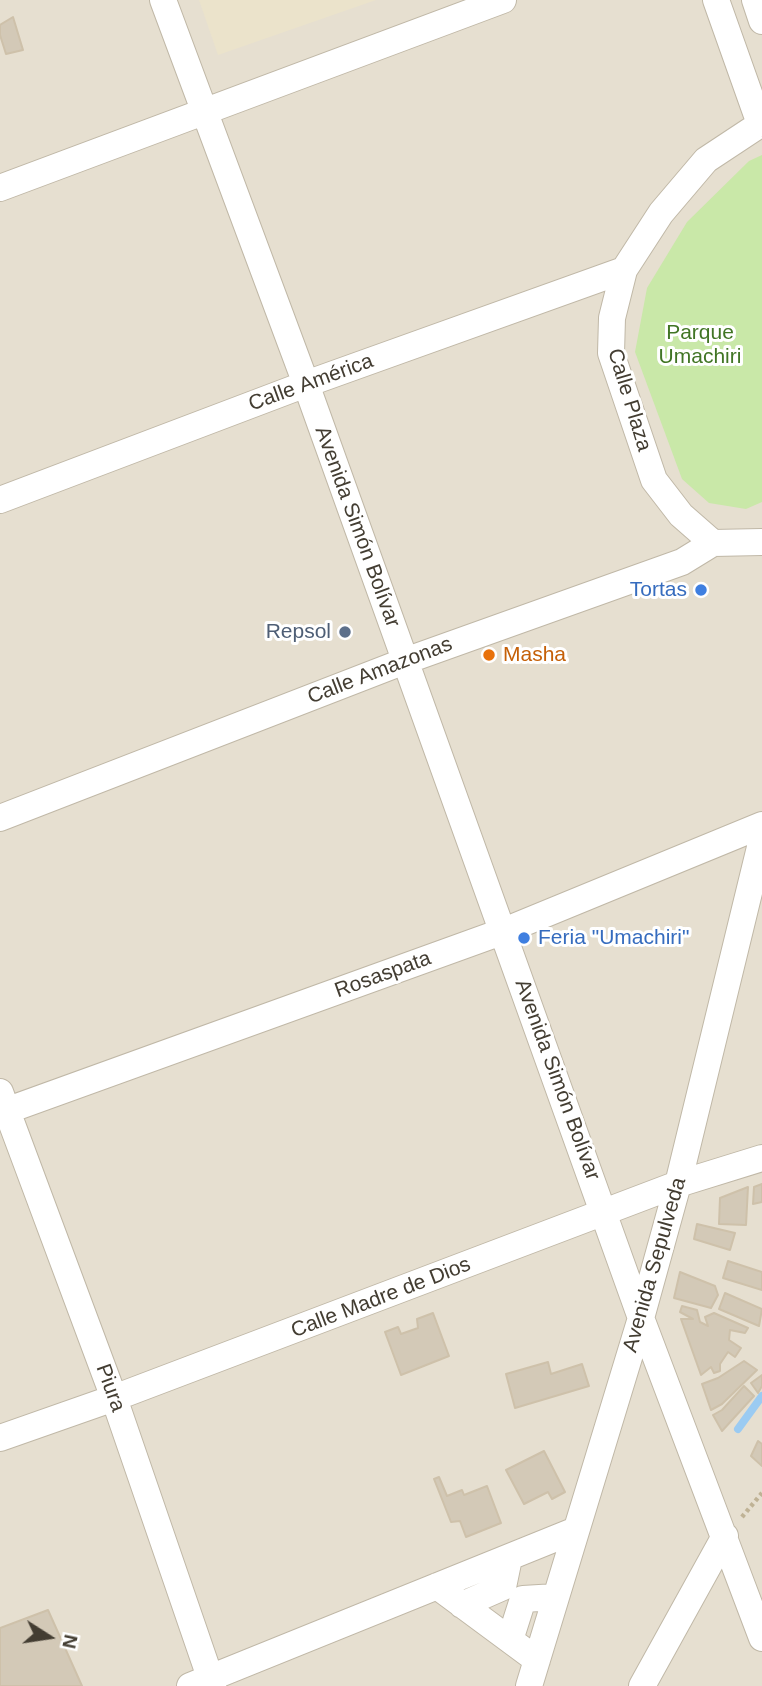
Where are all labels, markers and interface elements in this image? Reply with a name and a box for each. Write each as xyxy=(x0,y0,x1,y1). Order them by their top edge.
park label: Parque Umachiri xyxy=(659,320,741,370)
street label: Calle Plaza xyxy=(601,346,657,454)
street label: Calle América xyxy=(245,349,377,417)
street label: Avenida Simón Bolívar xyxy=(309,423,405,631)
place label: Tortas xyxy=(630,577,687,603)
marker: Tortas xyxy=(693,582,709,598)
place label: Repsol xyxy=(266,619,331,645)
marker: Repsol xyxy=(337,624,353,640)
street label: Calle Amazonas xyxy=(304,632,456,710)
place label: Masha xyxy=(503,642,566,668)
marker: Masha xyxy=(481,647,497,663)
place label: Feria "Umachiri" xyxy=(538,925,689,951)
marker: Feria "Umachiri" xyxy=(516,930,532,946)
street label: Rosaspata xyxy=(332,946,434,1004)
street label: Avenida Simón Bolívar xyxy=(509,976,605,1184)
street label: Avenida Sepulveda xyxy=(618,1175,692,1355)
street label: Calle Madre de Dios xyxy=(288,1252,474,1344)
street label: Piura xyxy=(90,1361,130,1415)
north arrow xyxy=(14,1602,84,1672)
text: N xyxy=(58,1633,82,1650)

